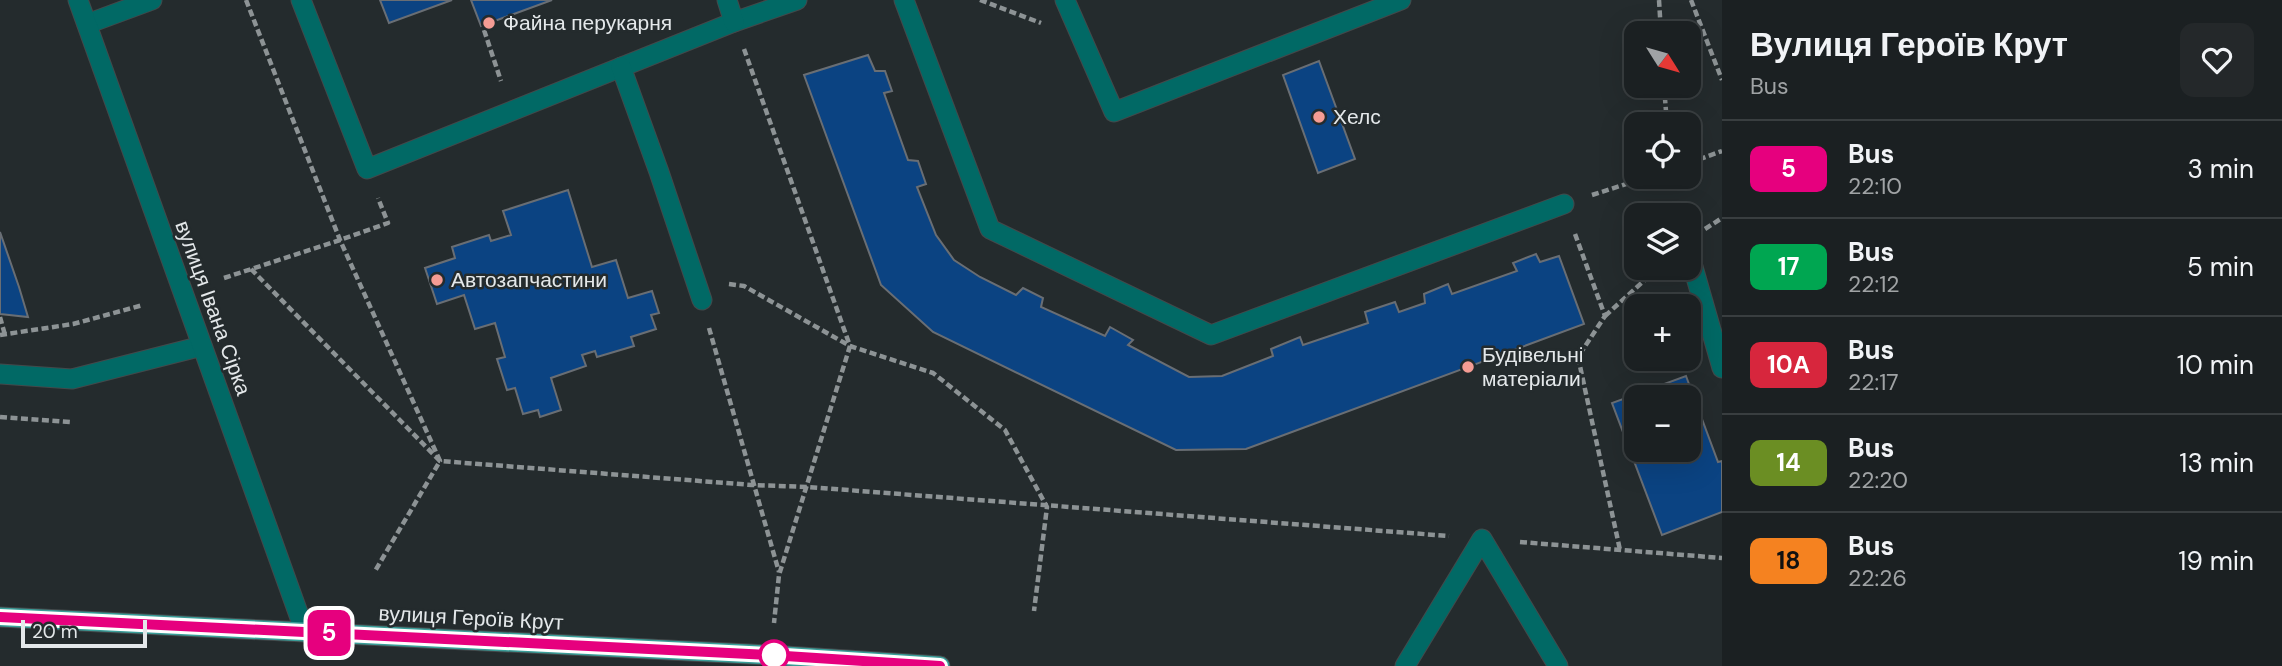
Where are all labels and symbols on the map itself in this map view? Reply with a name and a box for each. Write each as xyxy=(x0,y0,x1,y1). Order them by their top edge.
place label: Файна перукарня xyxy=(503,9,672,37)
marker: Файна перукарня xyxy=(481,15,497,31)
north arrow xyxy=(1624,21,1701,98)
place label: Хелс xyxy=(1333,103,1381,131)
marker: Хелс xyxy=(1311,109,1327,125)
street label: вулиця Івана Сірка xyxy=(168,217,258,399)
place label: Автозапчастини xyxy=(451,266,607,294)
marker: Автозапчастини xyxy=(429,272,445,288)
place label: Будівельні матеріали xyxy=(1482,341,1583,393)
marker: Будівельні матеріали xyxy=(1460,359,1476,375)
street label: вулиця Героїв Крут xyxy=(378,599,565,637)
line badge: 5 xyxy=(306,610,352,656)
scale bar xyxy=(21,617,147,649)
unlabelled marker xyxy=(759,640,789,666)

